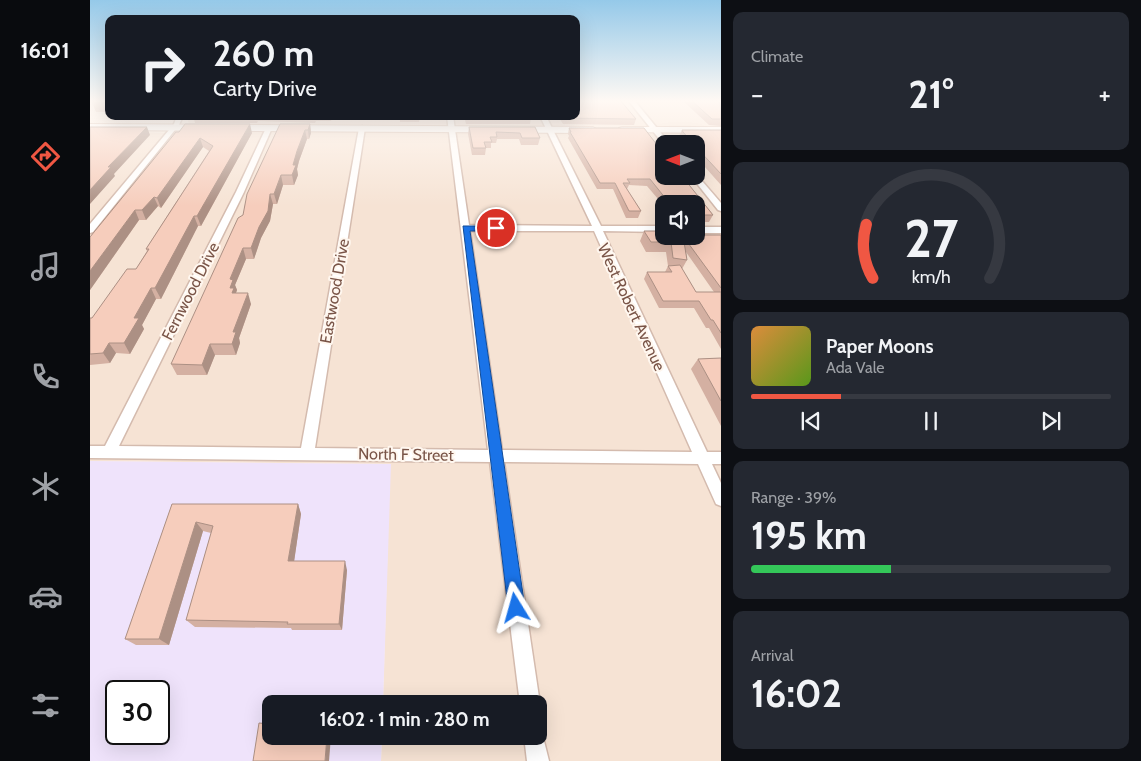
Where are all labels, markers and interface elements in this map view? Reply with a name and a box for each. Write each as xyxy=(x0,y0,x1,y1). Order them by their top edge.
text: 260 m xyxy=(213,32,314,75)
icon: right xyxy=(130,35,195,100)
text: 16:01 xyxy=(20,37,70,64)
text: Climate xyxy=(751,47,803,66)
text: 21° xyxy=(908,71,954,118)
text: Carty Drive xyxy=(213,75,317,102)
text: − xyxy=(751,77,763,111)
text: + xyxy=(1099,77,1111,111)
north arrow xyxy=(655,135,705,185)
map controls xyxy=(655,135,705,245)
icon: directions xyxy=(28,139,63,174)
button: sound xyxy=(655,195,705,245)
pin xyxy=(475,207,517,249)
text: 27 xyxy=(904,207,958,270)
icon: arrive xyxy=(482,214,510,242)
street label: Eastwood Drive xyxy=(316,237,353,345)
street label: Fernwood Drive xyxy=(158,239,223,343)
street label: West Robert Avenue xyxy=(594,241,669,374)
icon: music xyxy=(28,249,63,284)
text: km/h xyxy=(911,266,951,287)
text: Paper Moons xyxy=(826,335,934,358)
text: Ada Vale xyxy=(826,358,885,377)
icon: phone xyxy=(28,359,63,394)
icon: previous xyxy=(797,407,825,435)
icon: pause xyxy=(917,407,945,435)
icon: next xyxy=(1037,407,1065,435)
street label: North F Street xyxy=(358,444,455,465)
icon: climate xyxy=(28,469,63,504)
text: Range · 39% xyxy=(751,488,837,507)
text: 195 km xyxy=(751,512,867,559)
icon: car xyxy=(28,579,63,614)
position arrow xyxy=(489,581,541,633)
text: Arrival xyxy=(751,646,794,665)
text: 16:02 xyxy=(751,670,842,717)
speed limit sign: 30 xyxy=(105,680,170,745)
icon: filters xyxy=(28,688,63,723)
text: 16:02 · 1 min · 280 m xyxy=(320,708,489,731)

